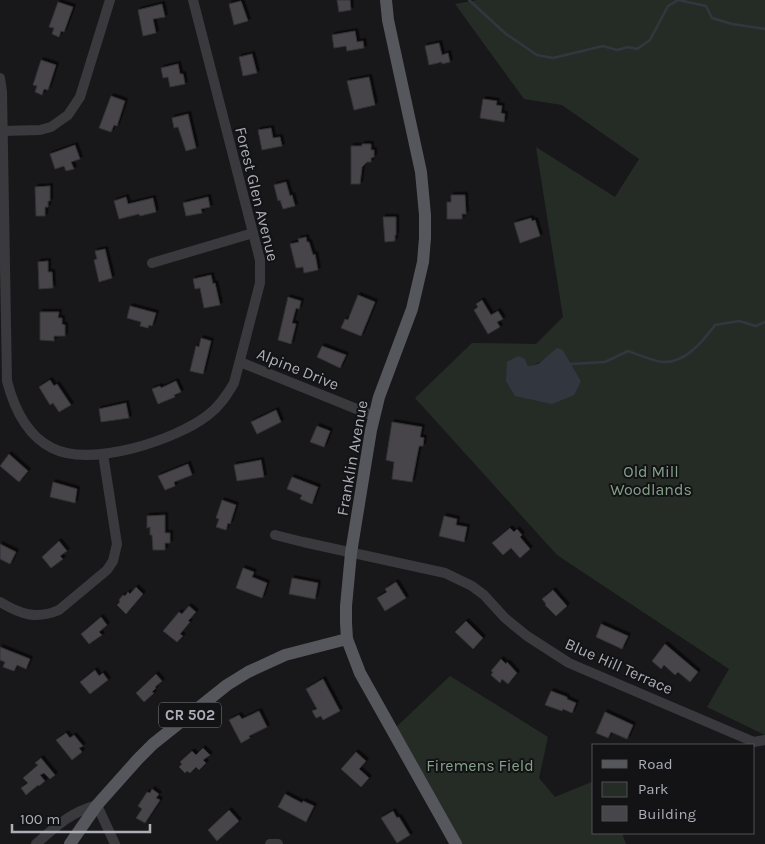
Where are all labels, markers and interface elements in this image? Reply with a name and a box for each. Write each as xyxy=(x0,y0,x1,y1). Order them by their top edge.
street label: Forest Glen Avenue xyxy=(231,125,283,263)
street label: Alpine Drive xyxy=(254,344,342,394)
street label: Franklin Avenue xyxy=(332,399,372,517)
park label: Old Mill Woodlands xyxy=(610,462,692,499)
street label: Blue Hill Terrace xyxy=(562,634,676,698)
road number: CR 502 xyxy=(159,702,221,728)
legend xyxy=(592,744,755,834)
text: Road xyxy=(638,755,673,773)
park label: Firemens Field xyxy=(426,756,534,775)
text: Park xyxy=(638,780,668,798)
scale bar xyxy=(12,802,150,834)
text: Building xyxy=(638,805,696,823)
text: 100 m xyxy=(20,810,60,828)

